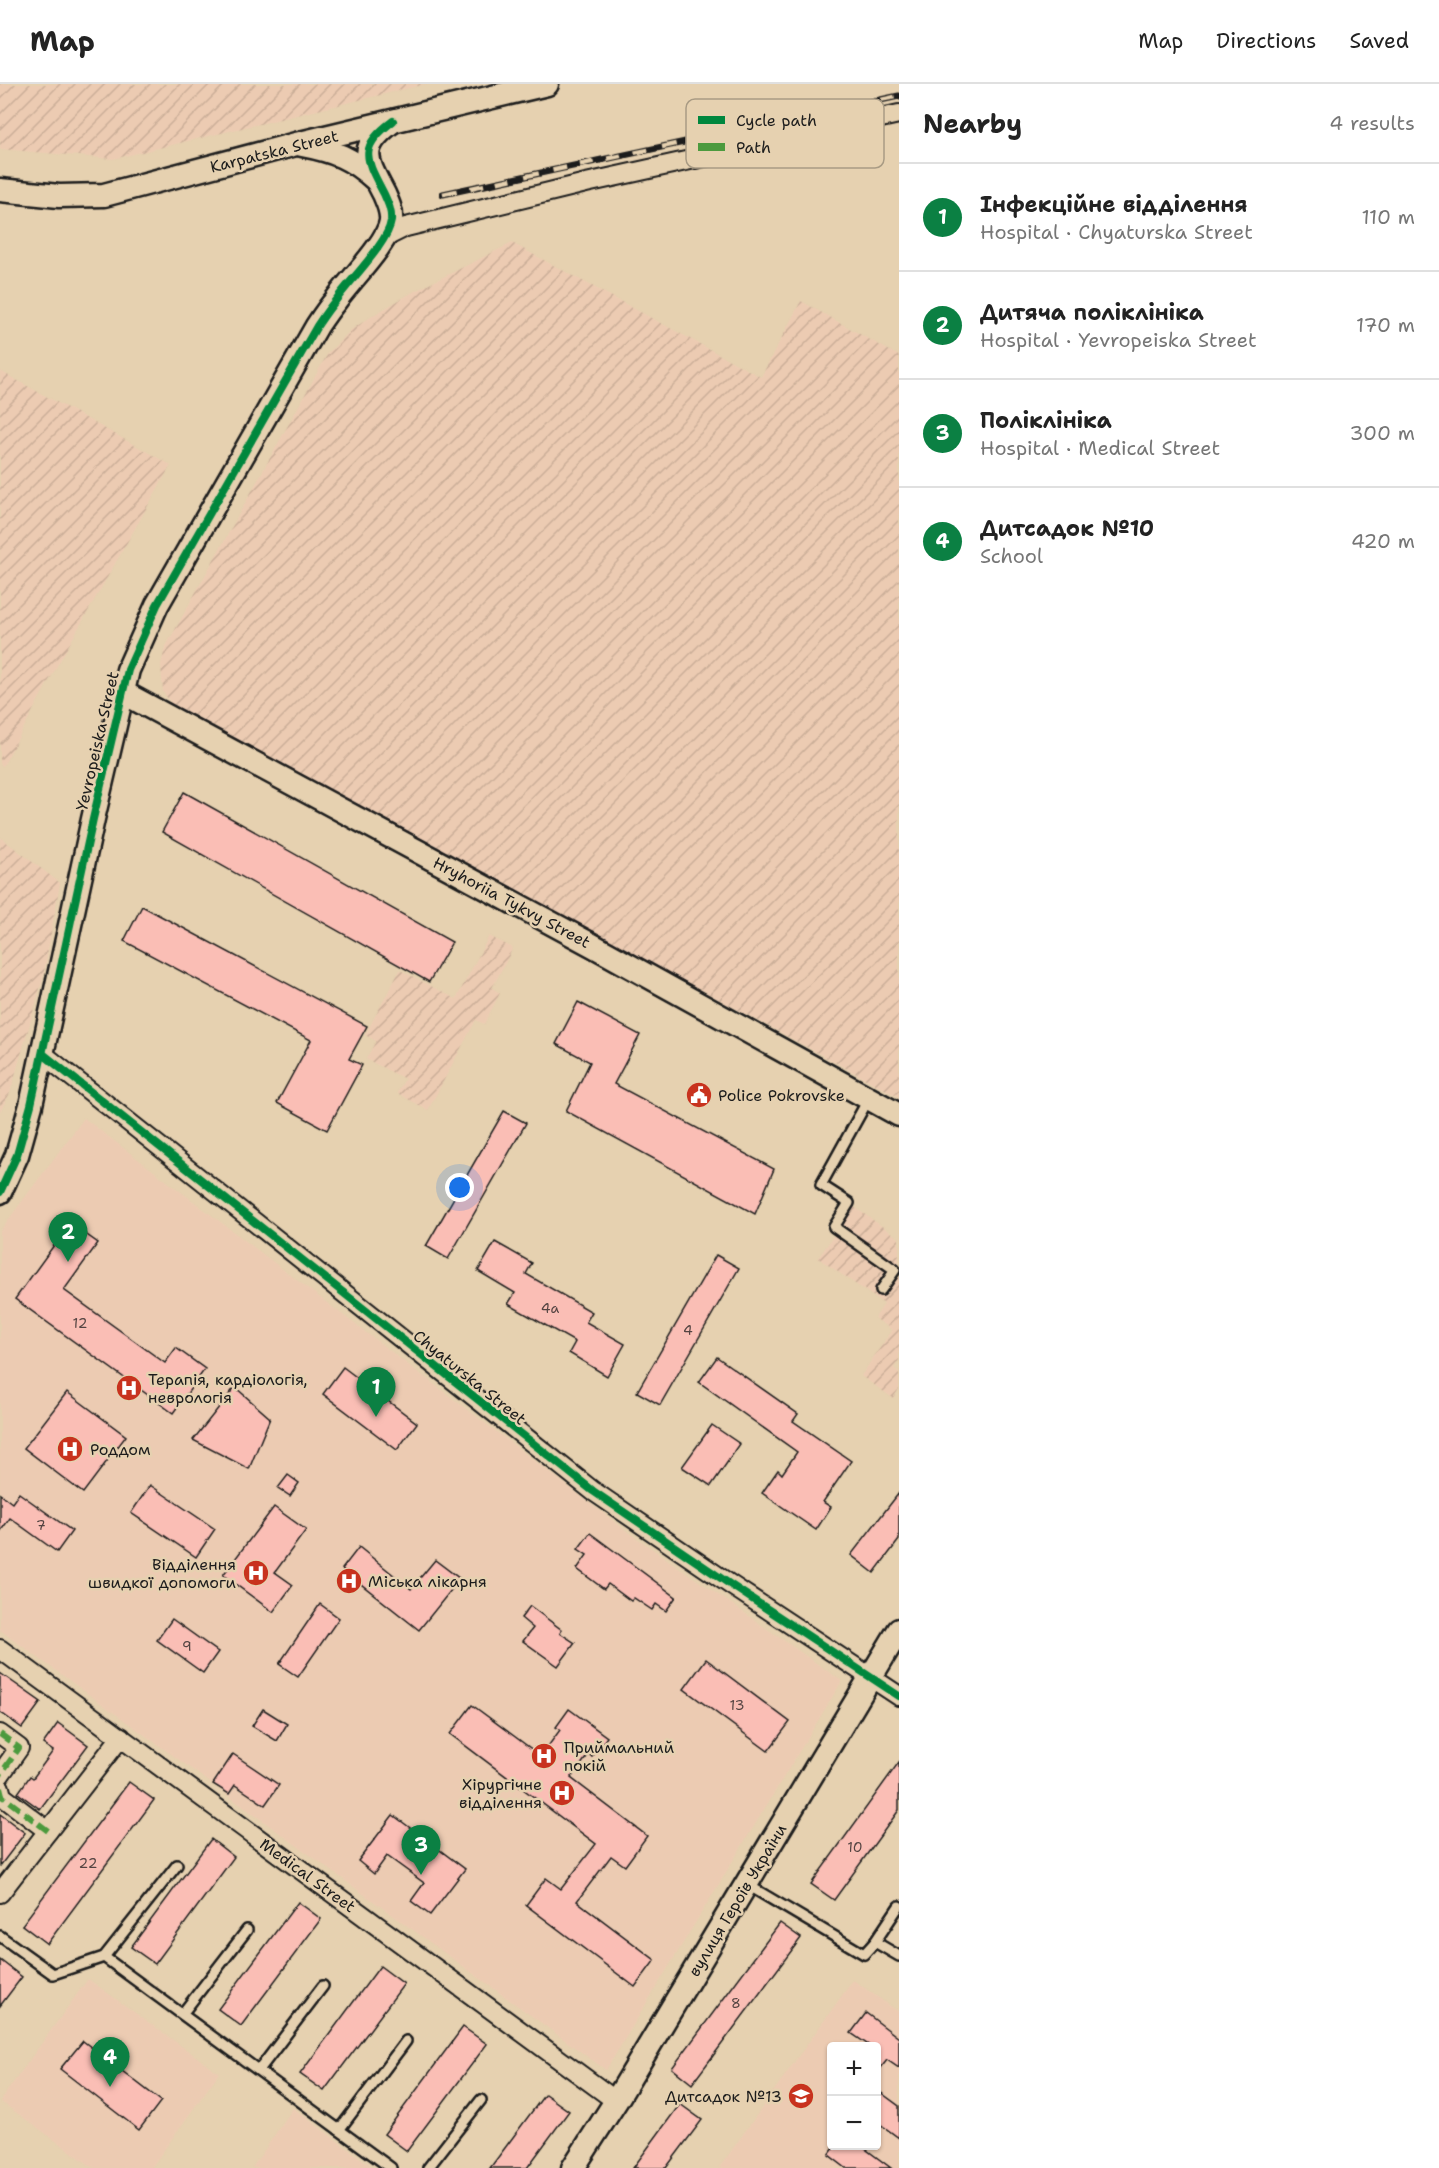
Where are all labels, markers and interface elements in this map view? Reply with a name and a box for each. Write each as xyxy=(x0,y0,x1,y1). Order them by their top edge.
text: Map xyxy=(30,22,95,60)
text: Map xyxy=(1138,27,1183,55)
text: Directions xyxy=(1216,27,1316,55)
text: Saved xyxy=(1349,27,1409,55)
legend xyxy=(686,99,884,168)
text: Nearby xyxy=(923,106,1022,141)
text: Cycle path xyxy=(736,110,817,131)
text: 4 results xyxy=(1329,110,1415,136)
street label: Karpatska Street xyxy=(208,125,340,178)
text: Path xyxy=(736,137,771,158)
text: Інфекційне відділення xyxy=(980,190,1248,219)
text: 1 xyxy=(938,204,947,230)
text: 110 m xyxy=(1361,204,1415,230)
text: Hospital · Chyaturska Street xyxy=(980,219,1253,245)
text: Дитяча поліклініка xyxy=(980,298,1204,327)
text: 2 xyxy=(936,312,950,338)
text: 170 m xyxy=(1356,312,1415,338)
text: Hospital · Yevropeiska Street xyxy=(980,327,1257,353)
text: Поліклініка xyxy=(980,406,1112,435)
text: 3 xyxy=(936,420,950,446)
text: 300 m xyxy=(1349,420,1415,446)
text: Hospital · Medical Street xyxy=(980,435,1220,461)
text: Дитсадок №10 xyxy=(980,514,1154,543)
text: 4 xyxy=(936,528,950,554)
text: 420 m xyxy=(1351,528,1415,554)
text: School xyxy=(980,543,1043,569)
street label: Yevropeiska Street xyxy=(71,669,124,813)
street label: Hryhoriia Tykvy Street xyxy=(429,852,594,953)
public building icon: Police Pokrovske xyxy=(684,1080,714,1110)
place label: Police Pokrovske xyxy=(718,1085,845,1106)
your location xyxy=(445,1173,474,1202)
pin: 2 xyxy=(48,1212,88,1262)
house number: 4а xyxy=(541,1299,560,1317)
house number: 12 xyxy=(73,1314,87,1332)
house number: 4 xyxy=(683,1321,693,1339)
street label: Chyaturska Street xyxy=(409,1325,531,1429)
pin: 1 xyxy=(356,1368,395,1417)
place label: Терапія, кардіологія, неврологія xyxy=(148,1369,307,1408)
hospital icon: Терапія, кардіологія, неврологія xyxy=(114,1373,144,1403)
hospital icon: Роддом xyxy=(55,1434,85,1464)
place label: Роддом xyxy=(90,1439,150,1460)
house number: 7 xyxy=(36,1516,46,1534)
place label: Відділення швидкої допомоги xyxy=(88,1554,236,1593)
hospital icon: Відділення швидкої допомоги xyxy=(241,1558,271,1588)
hospital icon: Мiська лiкарня xyxy=(334,1566,364,1596)
place label: Мiська лiкарня xyxy=(368,1571,487,1592)
house number: 9 xyxy=(182,1637,192,1655)
house number: 13 xyxy=(730,1696,744,1714)
place label: Приймальний покій xyxy=(564,1737,674,1776)
hospital icon: Приймальний покій xyxy=(529,1741,559,1771)
place label: Хірургічне відділення xyxy=(459,1774,542,1813)
hospital icon: Хірургічне відділення xyxy=(547,1778,577,1808)
street label: вулиця Героїв України xyxy=(684,1820,791,1980)
pin: 3 xyxy=(402,1826,440,1875)
street label: Medical Street xyxy=(256,1834,360,1917)
house number: 10 xyxy=(847,1838,863,1856)
house number: 22 xyxy=(79,1854,97,1872)
house number: 8 xyxy=(731,1994,741,2012)
pin: 4 xyxy=(90,2038,130,2087)
map controls xyxy=(827,2042,881,2150)
button: + xyxy=(827,2042,881,2096)
school or university icon: Дитсадок №13 xyxy=(786,2081,816,2111)
place label: Дитсадок №13 xyxy=(665,2086,782,2107)
button: − xyxy=(827,2096,881,2150)

